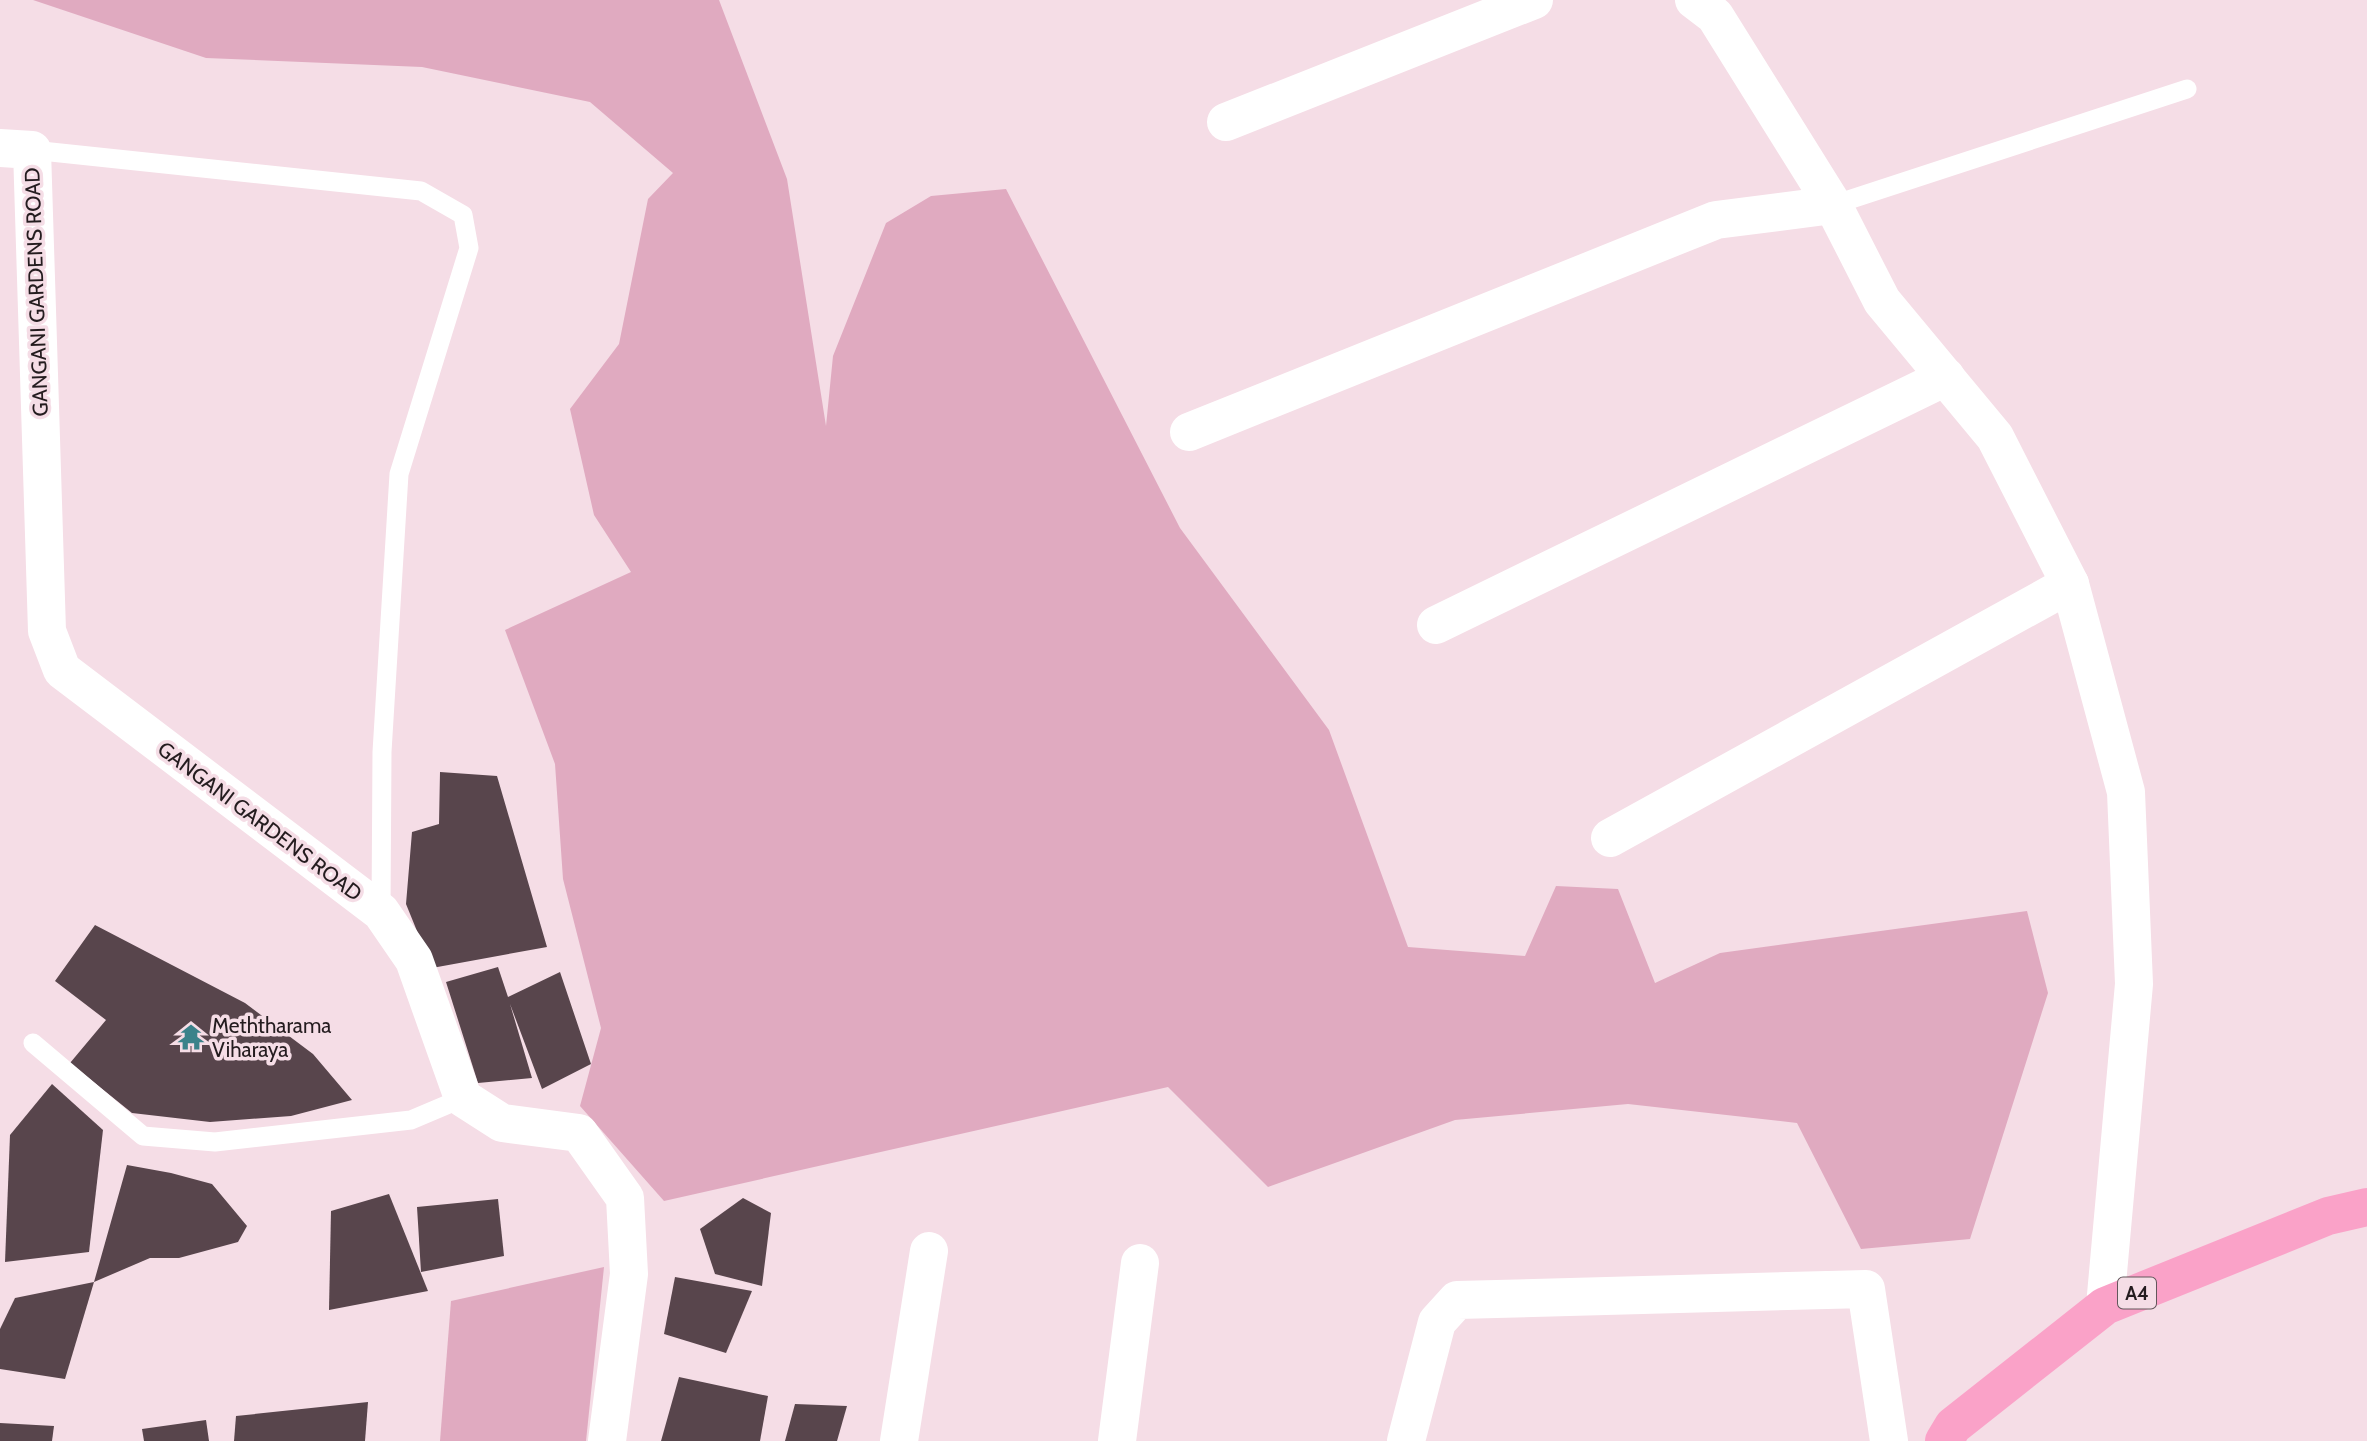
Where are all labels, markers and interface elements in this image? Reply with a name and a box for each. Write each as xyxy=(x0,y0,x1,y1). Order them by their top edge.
street label: GANGANI GARDENS ROAD xyxy=(19,167,53,417)
street label: GANGANI GARDENS ROAD xyxy=(153,736,367,906)
place label: Meththarama Viharaya xyxy=(212,1013,331,1062)
temple icon: Meththarama Viharaya xyxy=(176,1022,206,1052)
road number: A4 xyxy=(2118,1278,2156,1308)

